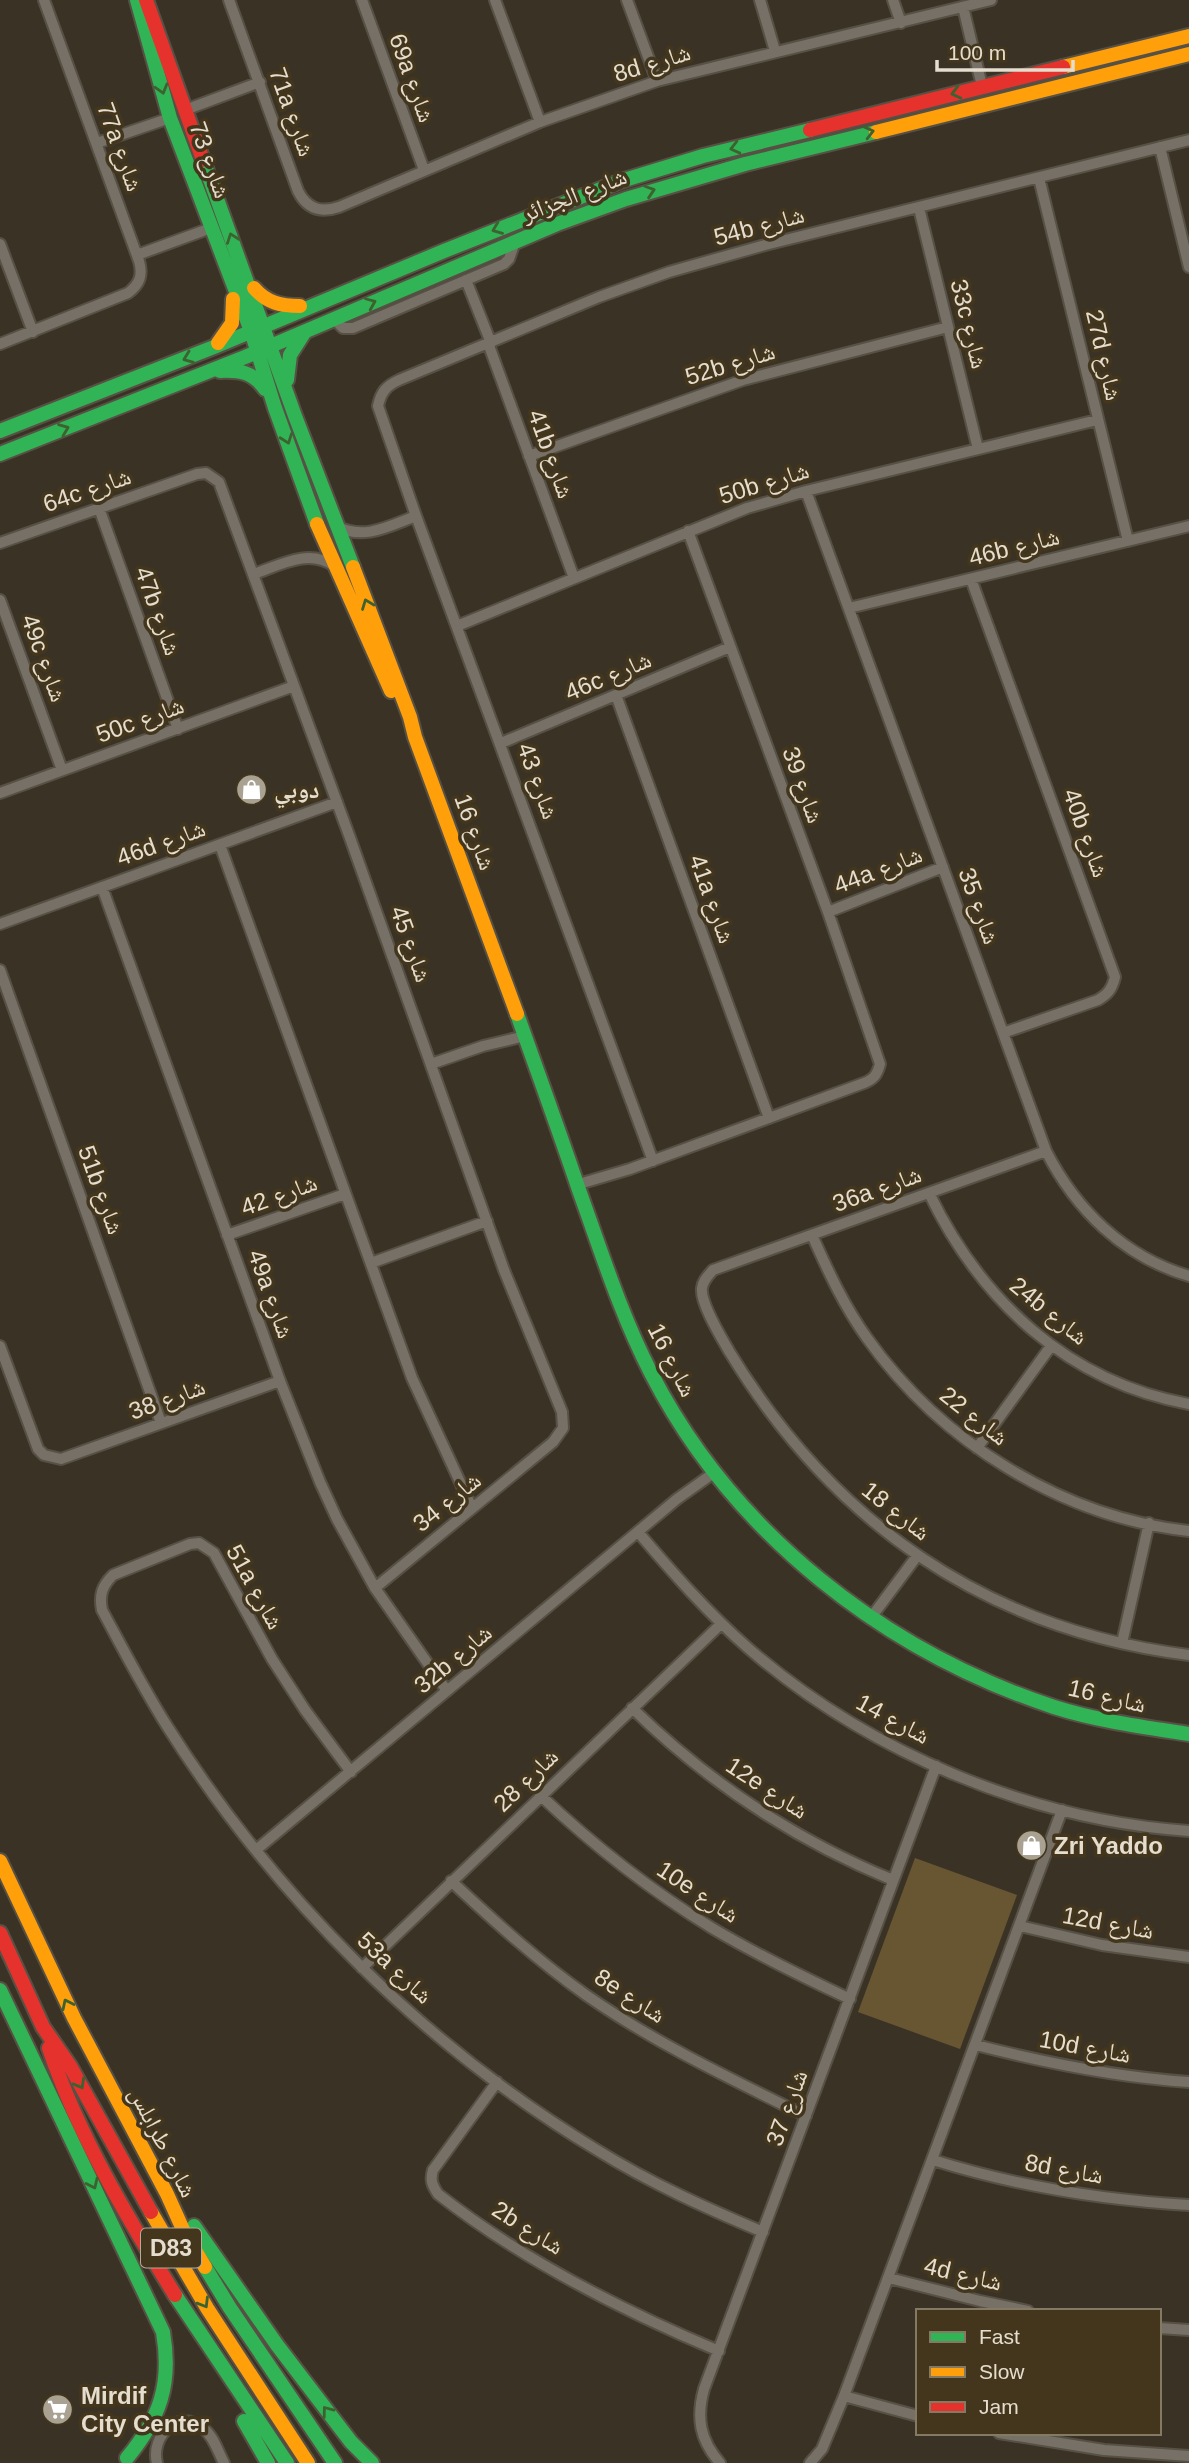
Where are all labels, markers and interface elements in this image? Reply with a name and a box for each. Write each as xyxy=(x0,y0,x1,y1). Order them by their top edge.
scale bar xyxy=(937,28,1074,72)
street label: 69a شارع xyxy=(382,30,441,127)
street label: 8d شارع xyxy=(610,38,694,89)
text: 100 m xyxy=(948,41,1006,64)
street label: 71a شارع xyxy=(262,64,321,161)
one-way arrow xyxy=(154,83,169,95)
one-way arrow xyxy=(950,84,962,99)
street label: 77a شارع xyxy=(90,99,149,196)
street label: شارع 73 xyxy=(182,118,237,202)
one-way arrow xyxy=(863,126,875,140)
one-way arrow xyxy=(729,140,741,154)
street label: شارع الجزائر xyxy=(516,162,631,229)
one-way arrow xyxy=(643,185,655,199)
street label: 54b شارع xyxy=(711,201,807,252)
one-way arrow xyxy=(492,221,504,235)
one-way arrow xyxy=(226,233,240,245)
street label: 33c شارع xyxy=(943,276,994,372)
one-way arrow xyxy=(363,297,376,311)
street label: 27d شارع xyxy=(1079,307,1128,403)
street label: 52b شارع xyxy=(682,337,779,392)
one-way arrow xyxy=(183,349,195,363)
street label: 41b شارع xyxy=(521,406,580,503)
one-way arrow xyxy=(57,424,69,438)
one-way arrow xyxy=(278,433,292,445)
street label: 50b شارع xyxy=(716,456,813,511)
street label: 64c شارع xyxy=(39,462,135,519)
street label: 46b شارع xyxy=(966,522,1062,573)
street label: 47b شارع xyxy=(128,563,187,660)
one-way arrow xyxy=(361,598,375,610)
street label: 49c شارع xyxy=(14,610,73,706)
street label: 46c شارع xyxy=(561,645,656,708)
street label: 50c شارع xyxy=(92,691,188,750)
street label: شارع 43 xyxy=(510,739,565,823)
street label: شارع 39 xyxy=(775,743,830,827)
shop icon: دوبي xyxy=(234,773,268,807)
place label: دوبي xyxy=(274,776,320,809)
street label: 40b شارع xyxy=(1056,785,1115,882)
street label: شارع 16 xyxy=(447,790,502,874)
street label: 46d شارع xyxy=(113,814,210,873)
street label: 44a شارع xyxy=(830,840,926,901)
street label: 41a شارع xyxy=(682,851,741,948)
street label: شارع 35 xyxy=(951,864,1006,948)
street label: شارع 45 xyxy=(383,902,438,986)
street label: 51b شارع xyxy=(71,1142,130,1239)
street label: 36a شارع xyxy=(829,1160,926,1219)
street label: شارع 42 xyxy=(237,1168,321,1223)
street label: 49a شارع xyxy=(241,1246,300,1343)
street label: 24b شارع xyxy=(1004,1271,1094,1352)
street label: شارع 16 xyxy=(641,1318,702,1402)
street label: شارع 38 xyxy=(125,1372,209,1427)
street label: شارع 22 xyxy=(934,1381,1014,1452)
street label: شارع 34 xyxy=(407,1466,487,1539)
street label: شارع 18 xyxy=(856,1476,936,1547)
street label: 51a شارع xyxy=(219,1540,290,1635)
street label: 32b شارع xyxy=(409,1619,498,1700)
street label: شارع 16 xyxy=(1065,1673,1149,1720)
street label: شارع 14 xyxy=(851,1688,934,1751)
street label: شارع 28 xyxy=(488,1742,565,1818)
street label: 12e شارع xyxy=(720,1751,813,1826)
shop icon: Zri Yaddo xyxy=(1014,1829,1048,1863)
place label: Zri Yaddo xyxy=(1054,1832,1163,1859)
street label: 10e شارع xyxy=(651,1855,744,1930)
street label: 12d شارع xyxy=(1060,1901,1156,1946)
street label: 53a شارع xyxy=(351,1926,438,2010)
street label: 8e شارع xyxy=(589,1963,671,2030)
one-way arrow xyxy=(61,1999,75,2011)
street label: 10d شارع xyxy=(1037,2025,1133,2070)
street label: شارع 37 xyxy=(760,2066,815,2150)
one-way arrow xyxy=(72,2077,85,2089)
street label: شارع طرابلس xyxy=(122,2082,203,2202)
street label: 8d شارع xyxy=(1022,2148,1105,2191)
one-way arrow xyxy=(85,2177,99,2189)
street label: 2b شارع xyxy=(487,2195,569,2262)
road number: D83 xyxy=(141,2228,201,2268)
street label: 4d شارع xyxy=(921,2251,1005,2298)
one-way arrow xyxy=(196,2295,209,2308)
legend xyxy=(916,2309,1161,2435)
text: Fast xyxy=(979,2325,1020,2348)
text: Slow xyxy=(979,2360,1025,2383)
place label: Mirdif City Center xyxy=(81,2382,209,2437)
supermarket icon: Mirdif City Center xyxy=(41,2393,75,2427)
text: Jam xyxy=(979,2395,1019,2418)
one-way arrow xyxy=(323,2406,336,2419)

